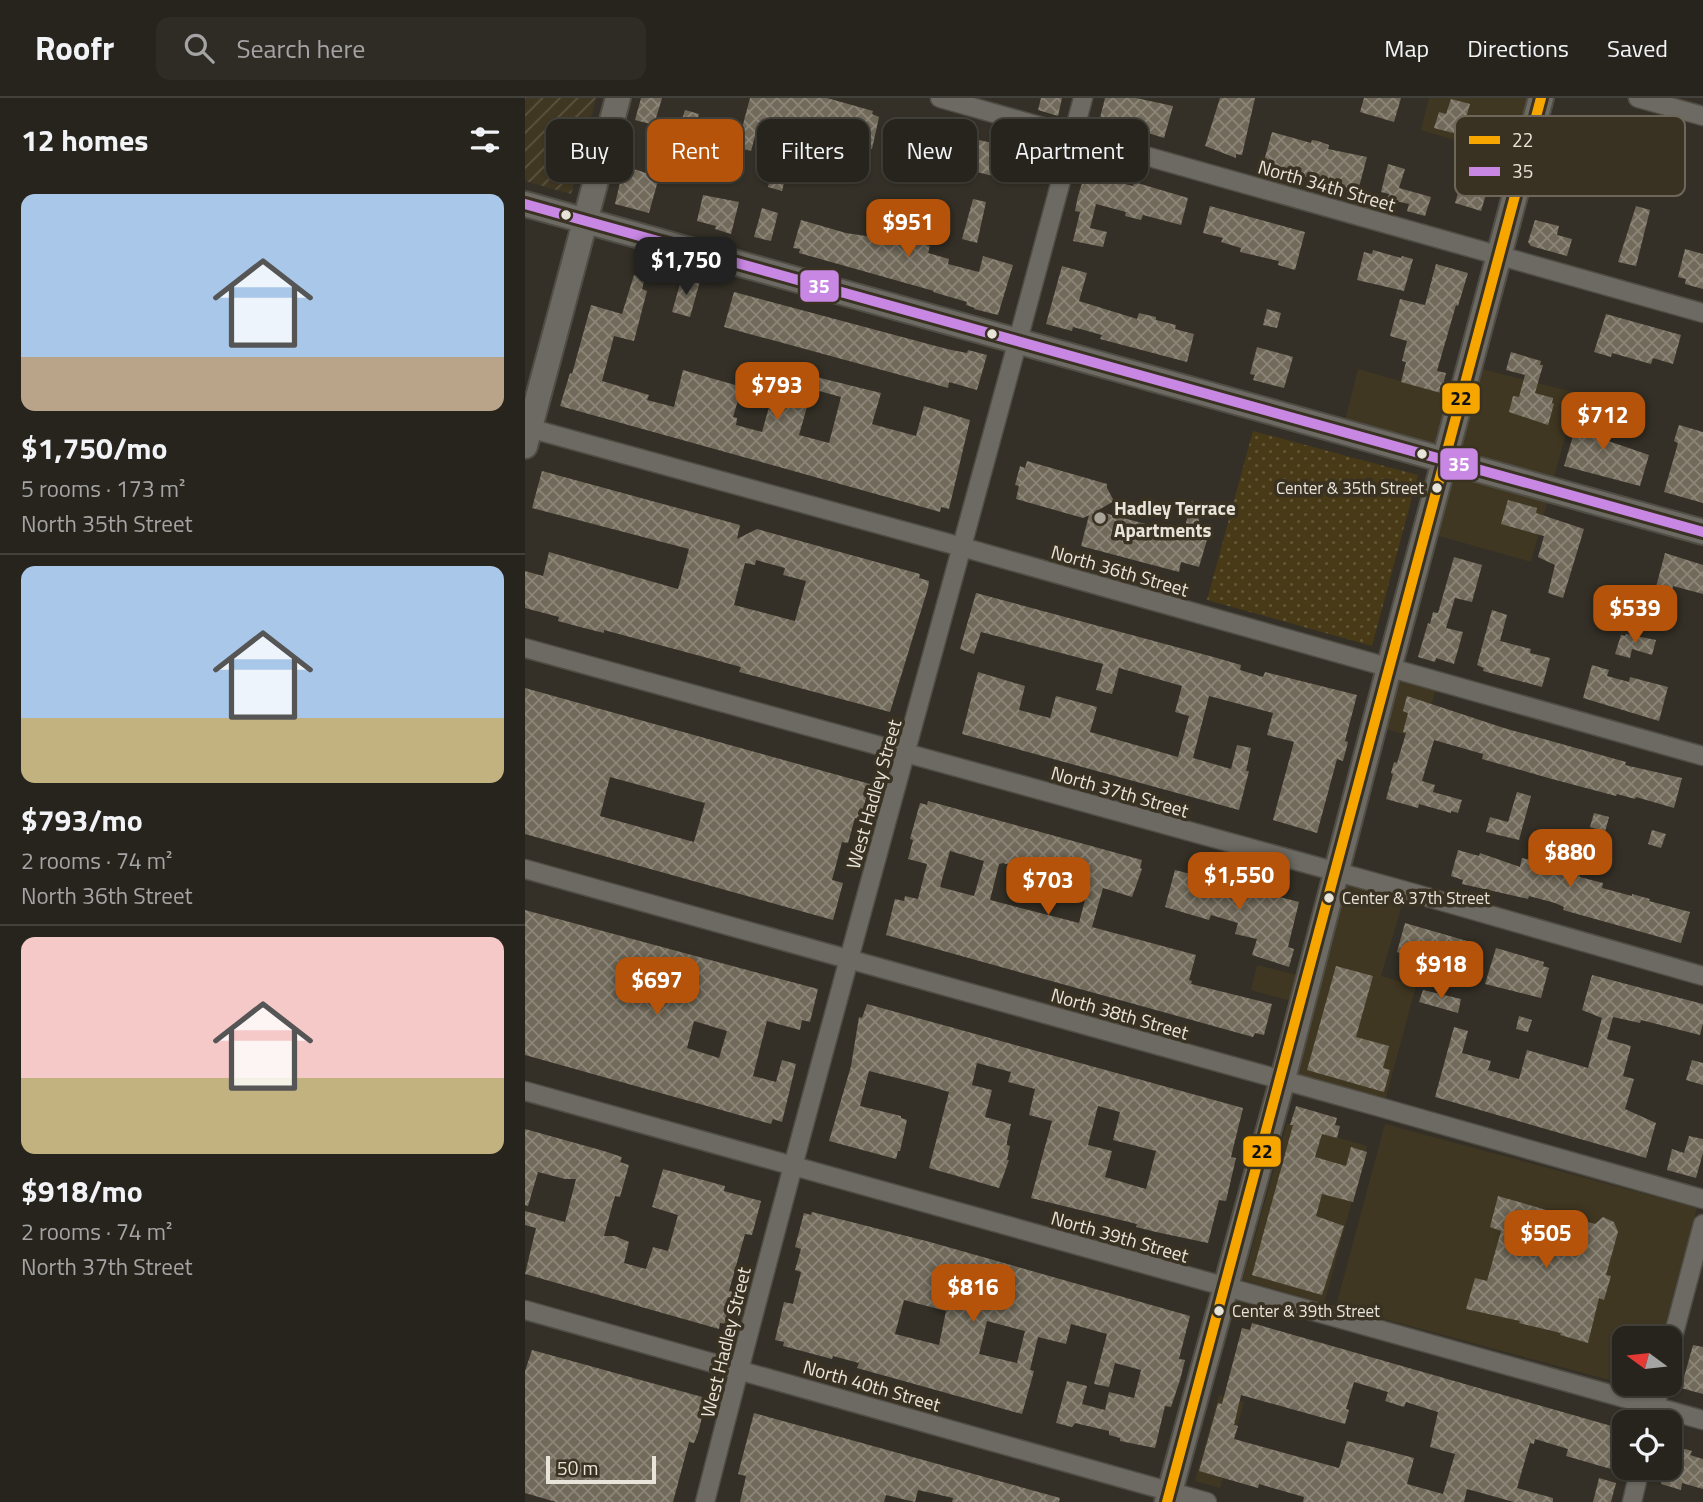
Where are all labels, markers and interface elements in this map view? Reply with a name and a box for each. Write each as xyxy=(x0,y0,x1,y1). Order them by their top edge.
search box xyxy=(156,17,646,80)
text: Roofr xyxy=(35,23,114,73)
icon: search xyxy=(180,29,218,67)
text: Search here xyxy=(236,29,365,68)
text: Map xyxy=(1384,30,1429,66)
text: Directions xyxy=(1467,30,1569,66)
text: Saved xyxy=(1607,30,1668,66)
legend xyxy=(1455,116,1685,196)
text: 12 homes xyxy=(21,117,148,163)
chip: Buy xyxy=(546,119,633,182)
chip: Rent xyxy=(647,119,743,182)
chip: Filters xyxy=(757,119,869,182)
chip: New xyxy=(883,119,977,182)
chip: Apartment xyxy=(991,119,1148,182)
icon: filters xyxy=(466,121,504,159)
text: 22 xyxy=(1512,125,1533,154)
street label: North 34th Street xyxy=(1255,152,1399,219)
text: 35 xyxy=(1512,156,1533,185)
pin: $951 xyxy=(867,200,949,259)
text: $951 xyxy=(882,204,934,239)
unlabelled marker xyxy=(559,208,573,222)
pin: $1,750 xyxy=(629,238,743,297)
icon: home xyxy=(200,240,326,366)
text: $1,750 xyxy=(651,242,721,277)
line badge: 35 xyxy=(799,269,840,303)
text: 35 xyxy=(808,271,830,300)
unlabelled marker xyxy=(985,327,999,341)
pin: $793 xyxy=(736,362,818,422)
text: $793 xyxy=(751,367,803,402)
line badge: 22 xyxy=(1441,382,1481,415)
text: 22 xyxy=(1450,383,1472,412)
pin: $712 xyxy=(1562,392,1644,452)
text: $712 xyxy=(1577,397,1629,432)
text: $1,750/mo xyxy=(21,425,167,471)
unlabelled marker xyxy=(1415,447,1429,461)
line badge: 35 xyxy=(1439,447,1479,481)
text: 35 xyxy=(1448,449,1470,478)
text: 5 rooms · 173 m² xyxy=(21,471,185,506)
place label: Center & 35th Street xyxy=(1276,475,1424,501)
marker: Center & 35th Street xyxy=(1430,481,1444,495)
place label: Hadley Terrace Apartments xyxy=(1114,493,1236,544)
text: North 35th Street xyxy=(21,506,193,541)
marker: Hadley Terrace Apartments xyxy=(1092,510,1108,526)
street label: North 36th Street xyxy=(1048,537,1192,604)
pin: $539 xyxy=(1594,586,1676,645)
text: $539 xyxy=(1609,590,1661,625)
icon: home xyxy=(200,612,326,738)
street label: West Hadley Street xyxy=(838,716,908,872)
street label: North 37th Street xyxy=(1048,758,1192,825)
text: $793/mo xyxy=(21,797,143,843)
pin: $880 xyxy=(1529,830,1611,889)
text: $880 xyxy=(1544,834,1596,869)
text: 2 rooms · 74 m² xyxy=(21,843,172,878)
pin: $1,550 xyxy=(1182,852,1296,912)
text: $1,550 xyxy=(1204,857,1274,892)
pin: $703 xyxy=(1007,858,1089,917)
text: $703 xyxy=(1022,862,1074,897)
text: North 36th Street xyxy=(21,878,193,913)
place label: Center & 37th Street xyxy=(1342,885,1490,911)
marker: Center & 37th Street xyxy=(1322,891,1336,905)
pin: $918 xyxy=(1400,942,1482,1001)
text: $918 xyxy=(1415,946,1467,981)
pin: $697 xyxy=(616,958,698,1017)
text: $697 xyxy=(631,962,683,997)
street label: North 38th Street xyxy=(1048,980,1192,1047)
icon: home xyxy=(200,983,326,1109)
line badge: 22 xyxy=(1242,1135,1282,1168)
text: 22 xyxy=(1251,1136,1273,1165)
text: $918/mo xyxy=(21,1168,143,1214)
street label: North 39th Street xyxy=(1048,1203,1192,1270)
pin: $505 xyxy=(1505,1210,1587,1270)
text: 2 rooms · 74 m² xyxy=(21,1214,172,1249)
text: $505 xyxy=(1520,1215,1572,1250)
text: North 37th Street xyxy=(21,1249,193,1284)
street label: West Hadley Street xyxy=(692,1263,758,1420)
pin: $816 xyxy=(932,1264,1014,1324)
text: $816 xyxy=(947,1269,999,1304)
place label: Center & 39th Street xyxy=(1232,1298,1380,1324)
marker: Center & 39th Street xyxy=(1212,1304,1226,1318)
north arrow xyxy=(1612,1326,1682,1396)
map controls xyxy=(1612,1326,1682,1480)
street label: North 40th Street xyxy=(800,1352,944,1419)
button: locate xyxy=(1612,1410,1682,1480)
scale bar xyxy=(546,1453,656,1485)
text: 50 m xyxy=(557,1453,598,1482)

